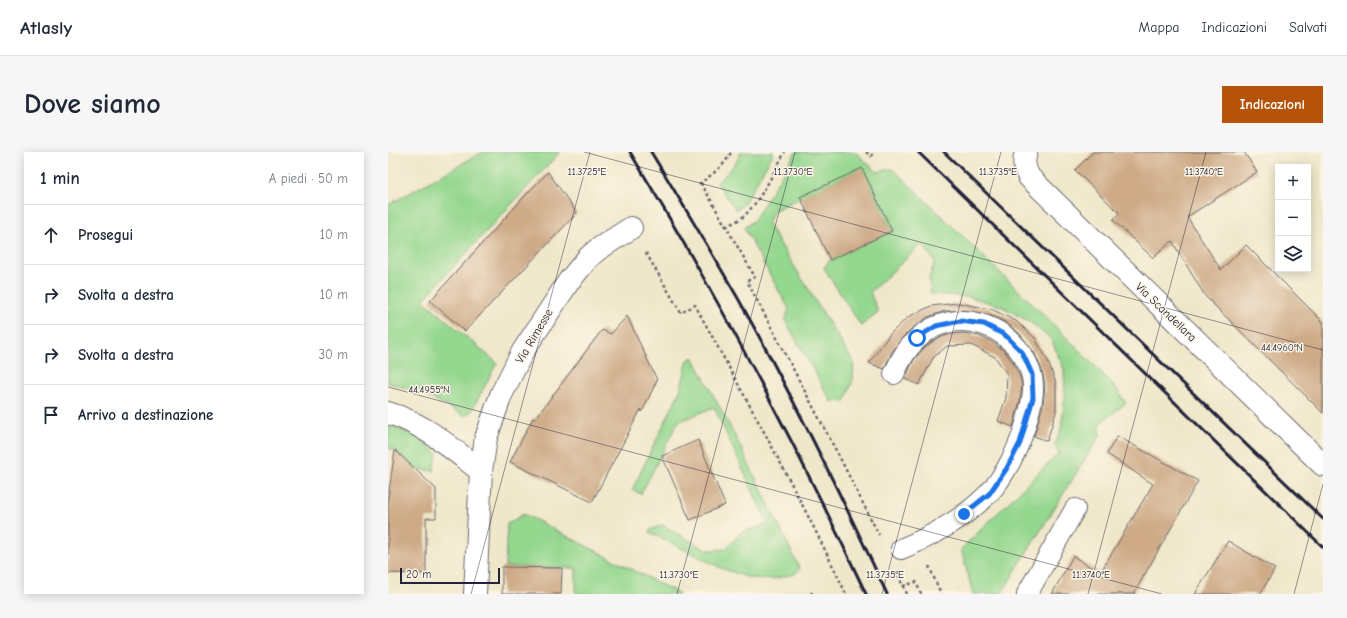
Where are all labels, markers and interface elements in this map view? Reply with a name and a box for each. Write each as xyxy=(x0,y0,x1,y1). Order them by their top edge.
text: Atlasly xyxy=(20,17,72,39)
text: Mappa xyxy=(1139,19,1180,36)
text: Indicazioni xyxy=(1202,19,1267,36)
text: Salvati xyxy=(1289,19,1327,36)
button: Indicazioni xyxy=(1222,86,1323,123)
text: Dove siamo xyxy=(24,88,161,120)
map controls xyxy=(1275,164,1311,272)
button: + xyxy=(1275,164,1311,200)
text: 11.3725°E xyxy=(568,166,606,178)
text: 11.3730°E xyxy=(774,166,812,178)
text: 11.3735°E xyxy=(979,166,1017,178)
text: 11.3740°E xyxy=(1185,166,1223,178)
text: 1 min xyxy=(40,169,80,188)
text: A piedi · 50 m xyxy=(269,171,348,186)
button: − xyxy=(1275,200,1311,236)
icon: ahead xyxy=(40,224,62,246)
text: Prosegui xyxy=(78,226,133,244)
text: 10 m xyxy=(320,227,348,242)
button: layers xyxy=(1275,236,1311,272)
street label: Via Scandellara xyxy=(1133,279,1199,345)
icon: right xyxy=(40,284,62,306)
text: Svolta a destra xyxy=(78,286,174,304)
text: 10 m xyxy=(320,287,348,302)
street label: Via Rimesse xyxy=(512,306,556,366)
route start xyxy=(908,329,926,347)
text: 44.4960°N xyxy=(1261,342,1303,354)
icon: right xyxy=(40,344,62,366)
text: Svolta a destra xyxy=(78,346,174,364)
text: 30 m xyxy=(318,347,348,362)
text: 44.4955°N xyxy=(408,384,450,396)
icon: arrive xyxy=(40,404,62,426)
text: Arrivo a destinazione xyxy=(78,406,213,424)
route end xyxy=(955,505,973,523)
scale bar xyxy=(400,566,500,585)
text: 20 m xyxy=(406,568,431,581)
text: 11.3730°E xyxy=(660,569,698,581)
text: 11.3735°E xyxy=(866,569,904,581)
text: 11.3740°E xyxy=(1072,569,1110,581)

